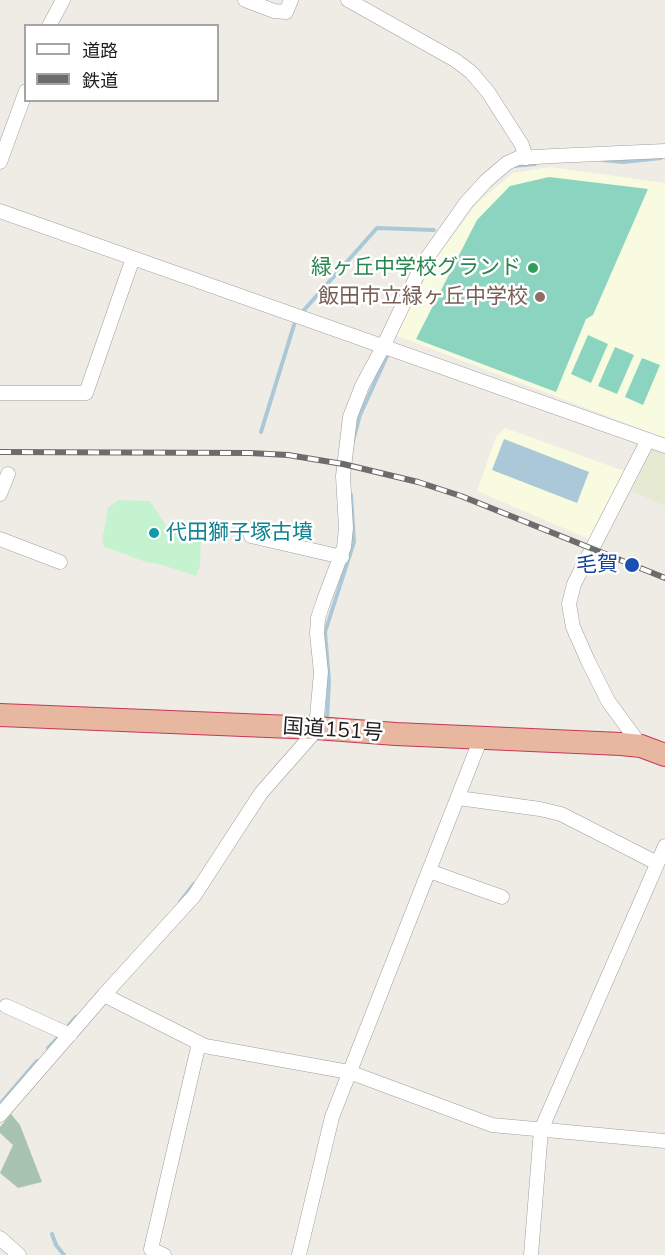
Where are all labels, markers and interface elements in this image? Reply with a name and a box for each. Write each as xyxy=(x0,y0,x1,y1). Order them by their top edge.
legend xyxy=(24,24,219,102)
text: 道路 xyxy=(82,39,118,62)
text: 鉄道 xyxy=(82,69,118,92)
place label: 緑ヶ丘中学校グランド xyxy=(311,255,521,281)
marker: 緑ヶ丘中学校グランド xyxy=(526,261,540,275)
place label: 飯田市立緑ヶ丘中学校 xyxy=(318,284,528,310)
marker: 飯田市立緑ヶ丘中学校 xyxy=(533,290,547,304)
place label: 代田獅子塚古墳 xyxy=(166,520,313,546)
marker: 代田獅子塚古墳 xyxy=(147,526,161,540)
place label: 毛賀 xyxy=(576,552,618,578)
marker: 毛賀 xyxy=(623,556,641,574)
street label: 国道151号 xyxy=(282,714,384,746)

